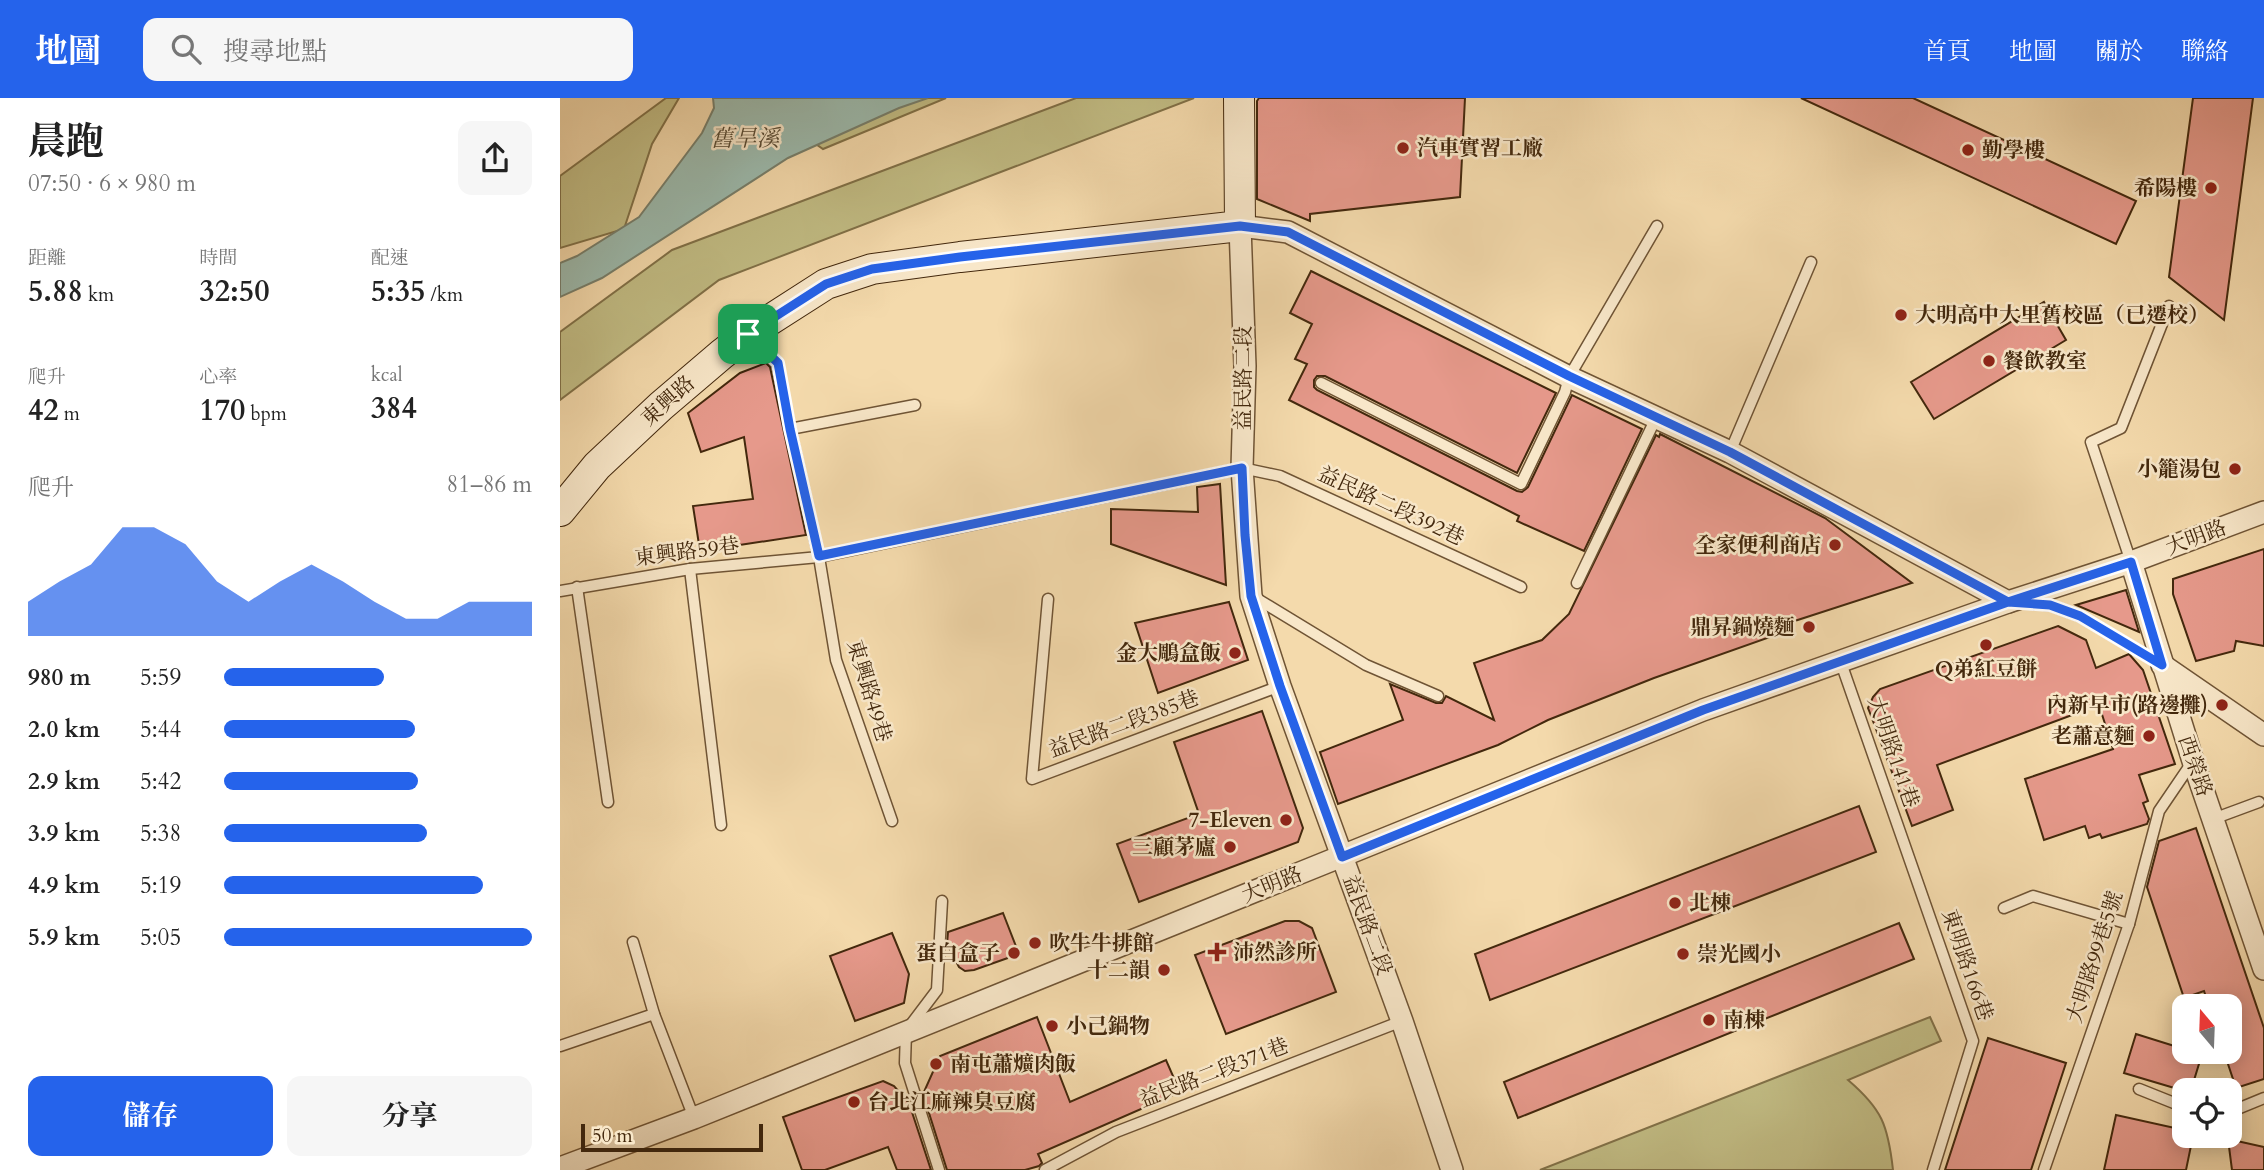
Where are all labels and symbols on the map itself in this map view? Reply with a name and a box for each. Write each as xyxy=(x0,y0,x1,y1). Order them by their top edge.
water label: 舊旱溪 xyxy=(711,123,783,154)
place label: 汽車實習工廠 xyxy=(1417,134,1543,163)
place label: 勤學樓 xyxy=(1982,136,2045,165)
marker: 汽車實習工廠 xyxy=(1395,140,1411,156)
marker: 勤學樓 xyxy=(1960,142,1976,158)
place label: 希陽樓 xyxy=(2134,174,2197,203)
marker: 希陽樓 xyxy=(2203,180,2219,196)
place label: 大明高中大里舊校區（已遷校） xyxy=(1915,301,2209,330)
pin xyxy=(718,304,778,364)
marker: 大明高中大里舊校區（已遷校） xyxy=(1893,307,1909,323)
street label: 益民路二段 xyxy=(1229,326,1258,431)
place label: 餐飲教室 xyxy=(2003,347,2087,376)
marker: 餐飲教室 xyxy=(1981,353,1997,369)
street label: 東興路 xyxy=(635,369,701,433)
place label: 小籠湯包 xyxy=(2137,455,2221,484)
street label: 益民路二段392巷 xyxy=(1313,459,1469,553)
marker: 小籠湯包 xyxy=(2227,461,2243,477)
street label: 大明路 xyxy=(2161,513,2231,563)
street label: 東興路59巷 xyxy=(633,531,741,573)
place label: 全家便利商店 xyxy=(1695,531,1821,560)
marker: 全家便利商店 xyxy=(1827,537,1843,553)
place label: 鼎昇鍋燒麵 xyxy=(1690,613,1795,642)
marker: 鼎昇鍋燒麵 xyxy=(1801,619,1817,635)
street label: 東興路49巷 xyxy=(840,636,898,746)
marker: Q弟紅豆餅 xyxy=(1978,637,1994,653)
place label: 金大鵰盒飯 xyxy=(1116,639,1221,668)
marker: 金大鵰盒飯 xyxy=(1227,645,1243,661)
place label: Q弟紅豆餅 xyxy=(1935,655,2037,684)
street label: 益民路二段385巷 xyxy=(1045,683,1203,765)
place label: 內新早市(路邊攤) xyxy=(2047,691,2208,720)
street label: 大明路141巷 xyxy=(1860,692,1926,812)
marker: 內新早市(路邊攤) xyxy=(2214,697,2230,713)
place label: 老蕭意麵 xyxy=(2051,722,2135,751)
marker: 老蕭意麵 xyxy=(2141,728,2157,744)
street label: 西榮路 xyxy=(2171,731,2219,801)
place label: 7-Eleven xyxy=(1188,806,1273,835)
marker: 7-Eleven xyxy=(1278,812,1294,828)
place label: 三顧茅廬 xyxy=(1132,833,1216,862)
marker: 三顧茅廬 xyxy=(1222,839,1238,855)
street label: 大明路 xyxy=(1237,860,1307,910)
street label: 益民路二段 xyxy=(1335,871,1399,979)
street label: 大明路99巷5號 xyxy=(2060,887,2130,1027)
place label: 北棟 xyxy=(1689,889,1731,918)
marker: 北棟 xyxy=(1667,895,1683,911)
street label: 東明路166巷 xyxy=(1934,905,2000,1025)
place label: 吹牛牛排館 xyxy=(1049,929,1154,958)
marker: 吹牛牛排館 xyxy=(1027,935,1043,951)
place label: 沛然診所 xyxy=(1233,938,1317,967)
place label: 蛋白盒子 xyxy=(916,939,1000,968)
place label: 崇光國小 xyxy=(1697,940,1781,969)
marker: 沛然診所 xyxy=(1207,942,1227,962)
marker: 蛋白盒子 xyxy=(1006,945,1022,961)
marker: 崇光國小 xyxy=(1675,946,1691,962)
place label: 十二韻 xyxy=(1087,956,1150,985)
marker: 十二韻 xyxy=(1156,962,1172,978)
north arrow xyxy=(2172,994,2242,1064)
place label: 南棟 xyxy=(1723,1006,1765,1035)
place label: 小己鍋物 xyxy=(1066,1012,1150,1041)
marker: 南棟 xyxy=(1701,1012,1717,1028)
marker: 小己鍋物 xyxy=(1044,1018,1060,1034)
street label: 益民路二段371巷 xyxy=(1135,1031,1293,1115)
place label: 南屯蕭爌肉飯 xyxy=(950,1050,1076,1079)
marker: 南屯蕭爌肉飯 xyxy=(928,1056,944,1072)
place label: 台北江麻辣臭豆腐 xyxy=(868,1088,1036,1117)
marker: 台北江麻辣臭豆腐 xyxy=(846,1094,862,1110)
scale bar xyxy=(581,1121,763,1153)

